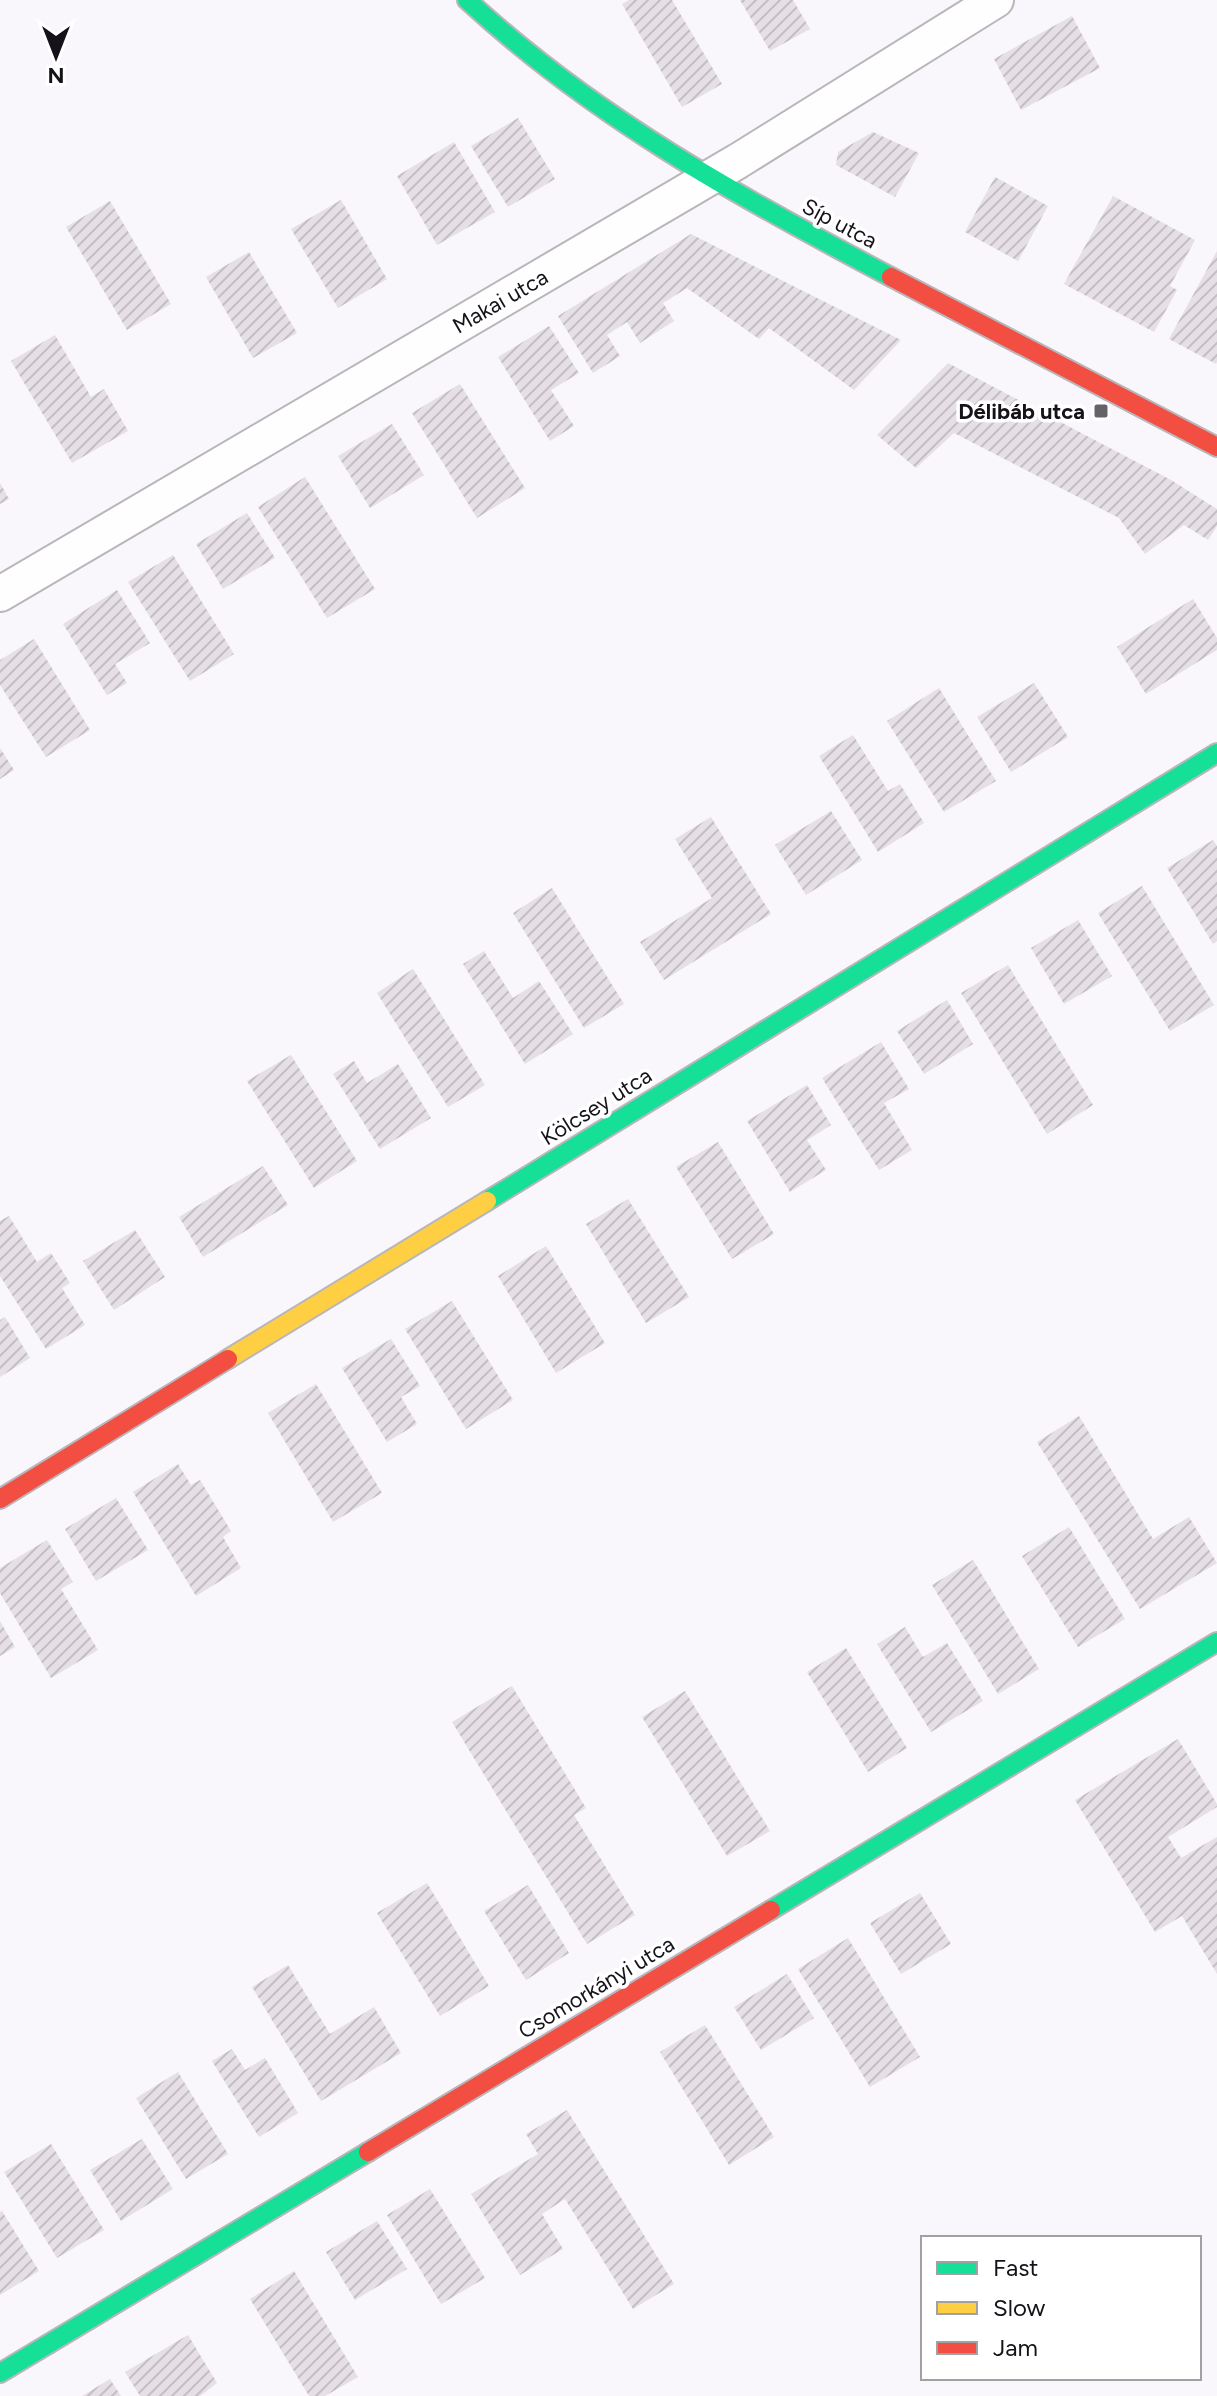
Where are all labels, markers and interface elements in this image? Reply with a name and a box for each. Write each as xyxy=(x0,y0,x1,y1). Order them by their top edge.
north arrow xyxy=(16,16,96,96)
text: N xyxy=(47,62,65,89)
street label: Síp utca xyxy=(798,193,882,254)
street label: Makai utca xyxy=(448,263,553,340)
place label: Délibáb utca xyxy=(958,398,1085,425)
marker: Délibáb utca xyxy=(1092,402,1110,420)
street label: Kölcsey utca xyxy=(536,1062,657,1151)
street label: Csomorkányi utca xyxy=(513,1930,679,2045)
legend xyxy=(921,2236,1201,2380)
text: Fast xyxy=(993,2253,1038,2282)
text: Slow xyxy=(993,2293,1046,2322)
text: Jam xyxy=(993,2333,1038,2362)

